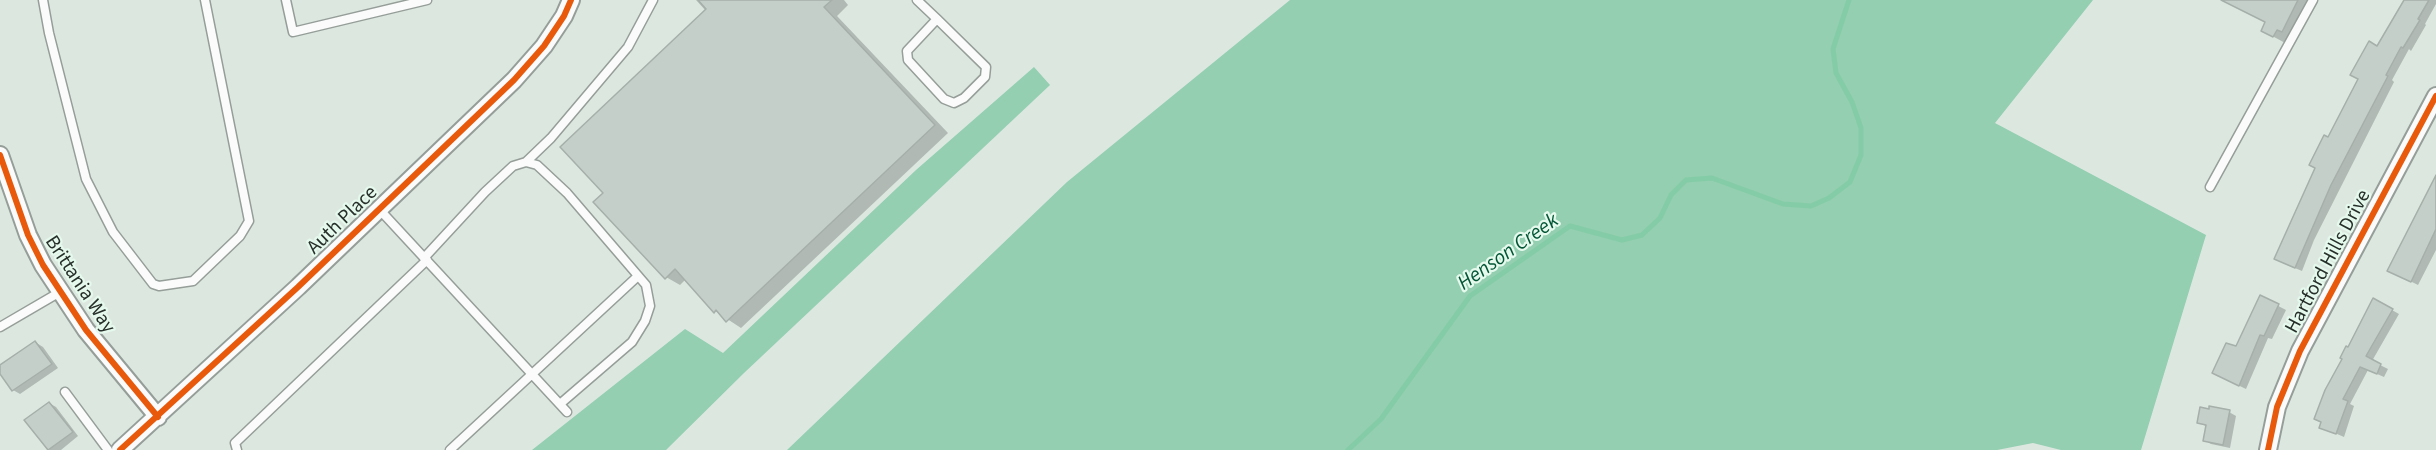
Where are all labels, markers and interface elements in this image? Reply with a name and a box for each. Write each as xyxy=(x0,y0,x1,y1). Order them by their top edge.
street label: Auth Place xyxy=(303,182,383,260)
street label: Hartford Hills Drive xyxy=(2281,186,2377,338)
water label: Henson Creek xyxy=(1454,209,1564,297)
street label: Brittania Way xyxy=(39,232,119,338)

